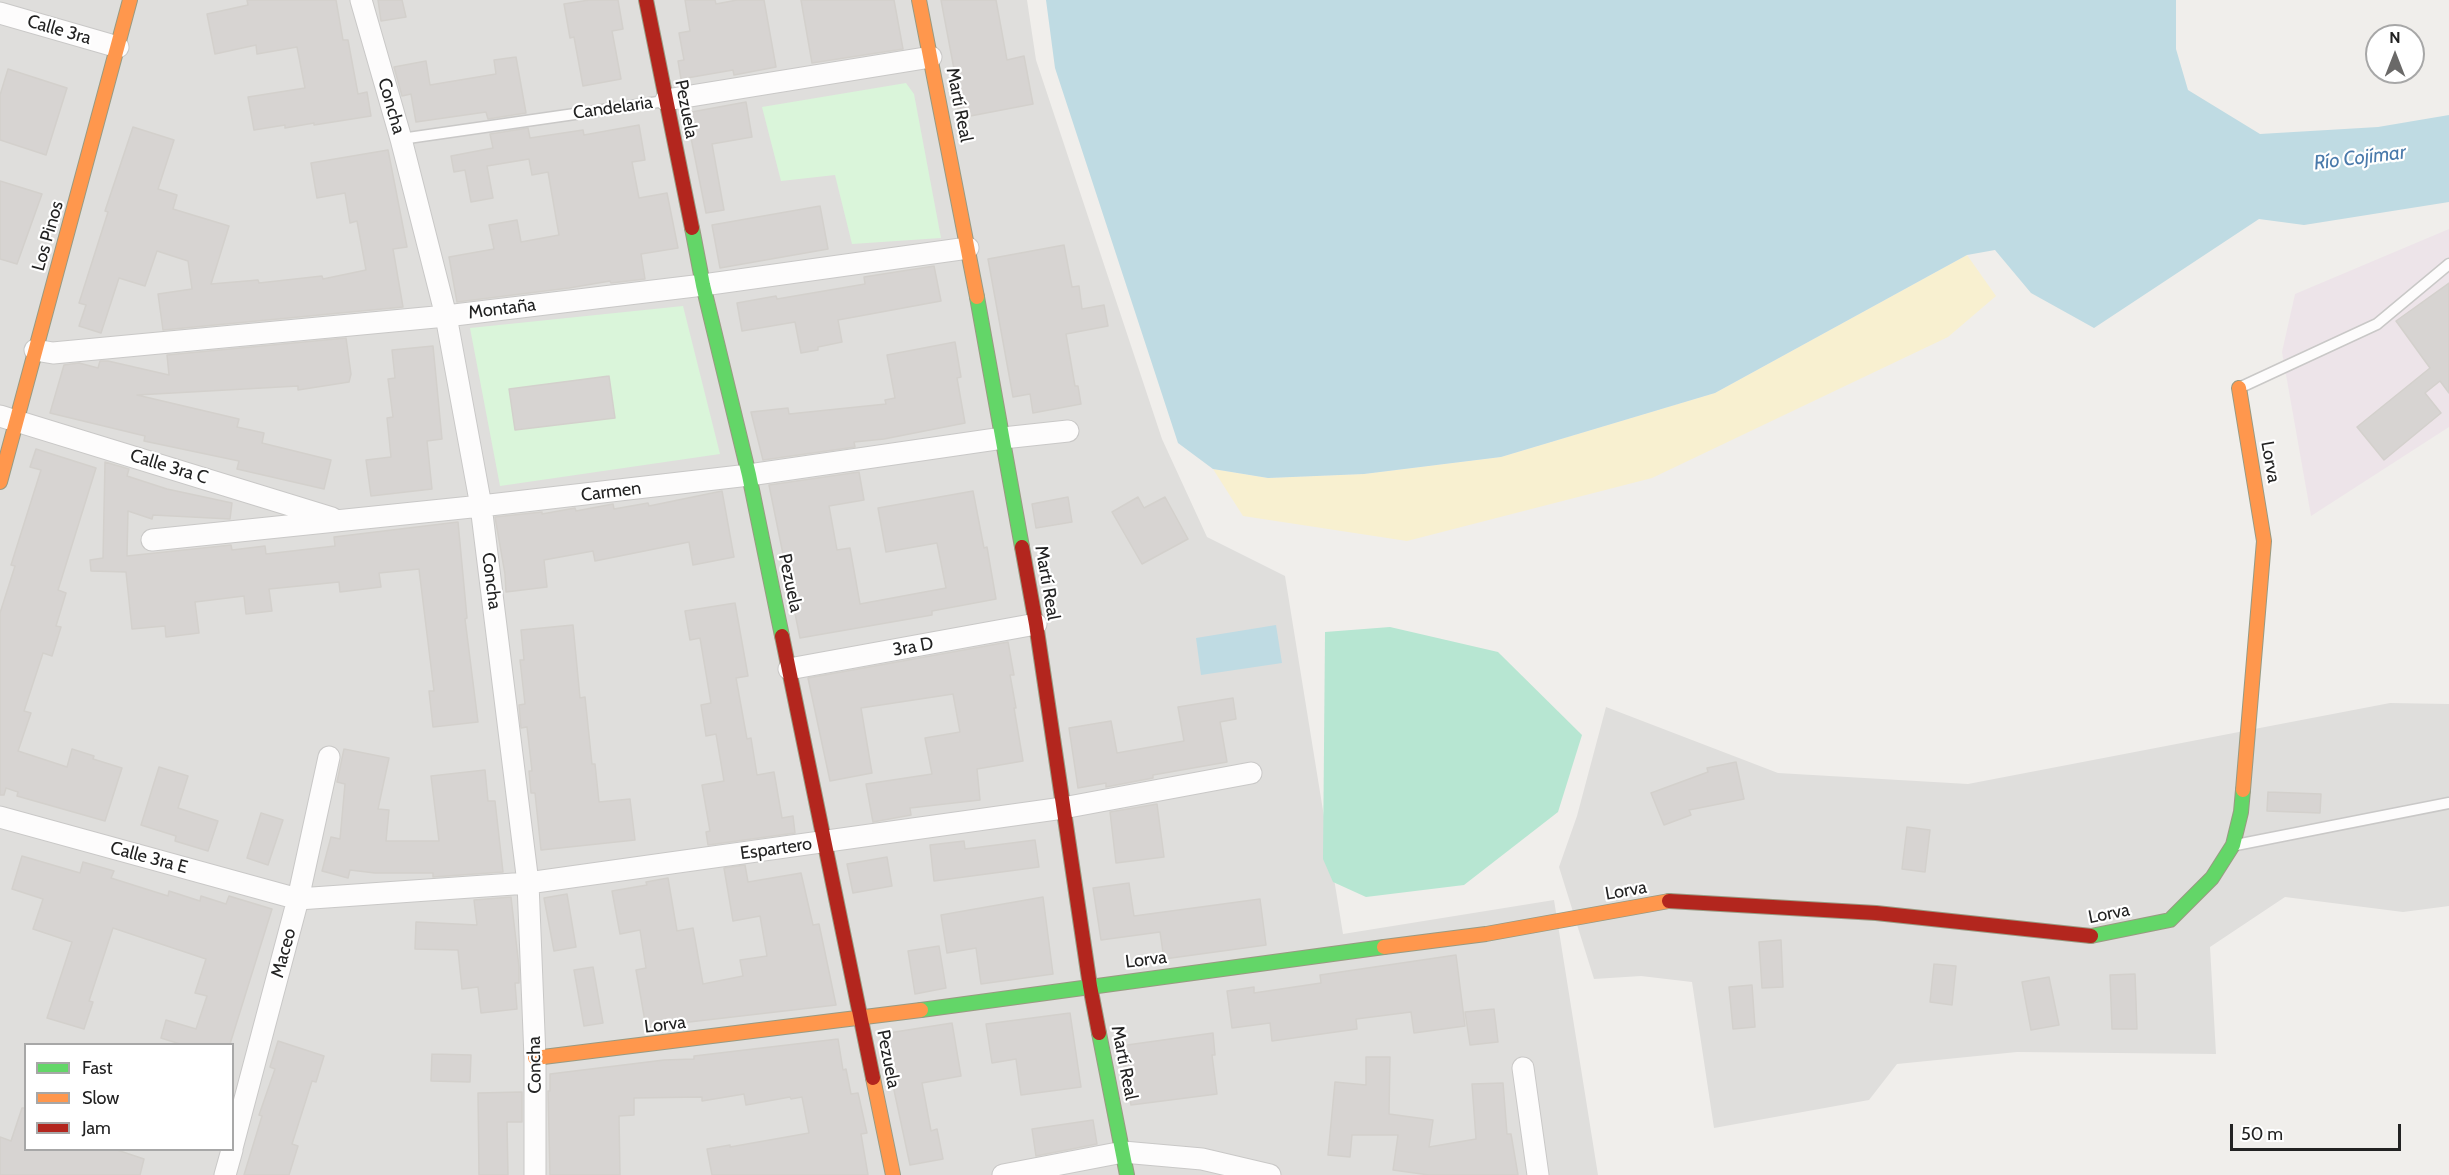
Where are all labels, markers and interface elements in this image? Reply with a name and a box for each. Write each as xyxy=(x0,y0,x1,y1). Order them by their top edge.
street label: Calle 3ra xyxy=(25,11,93,49)
north arrow xyxy=(2365,24,2425,84)
text: N xyxy=(2389,28,2401,47)
street label: Martí Real xyxy=(941,66,977,144)
street label: Concha xyxy=(373,75,409,137)
street label: Pezuela xyxy=(670,78,702,140)
street label: Candelaria xyxy=(572,92,654,124)
water label: Río Cojímar xyxy=(2313,140,2407,176)
street label: Los Pinos xyxy=(28,199,68,273)
street label: Montaña xyxy=(467,294,537,324)
street label: Lorva xyxy=(2256,440,2284,484)
street label: Calle 3ra C xyxy=(127,445,211,489)
street label: Carmen xyxy=(580,478,642,506)
street label: Martí Real xyxy=(1030,544,1064,622)
street label: Concha xyxy=(477,551,505,611)
street label: Pezuela xyxy=(773,552,807,614)
street label: 3ra D xyxy=(891,633,935,661)
street label: Espartero xyxy=(739,833,813,865)
street label: Calle 3ra E xyxy=(108,837,190,879)
street label: Lorva xyxy=(1604,877,1648,905)
street label: Lorva xyxy=(2086,899,2132,929)
street label: Maceo xyxy=(267,926,301,980)
street label: Lorva xyxy=(1124,947,1168,973)
street label: Lorva xyxy=(643,1012,687,1038)
street label: Martí Real xyxy=(1106,1024,1142,1102)
street label: Pezuela xyxy=(872,1028,904,1090)
street label: Concha xyxy=(524,1036,546,1094)
legend xyxy=(24,1043,234,1151)
text: Fast xyxy=(82,1057,113,1079)
text: Slow xyxy=(82,1087,119,1109)
scale bar xyxy=(2233,1112,2404,1150)
text: Jam xyxy=(82,1117,111,1139)
text: 50 m xyxy=(2241,1123,2283,1145)

